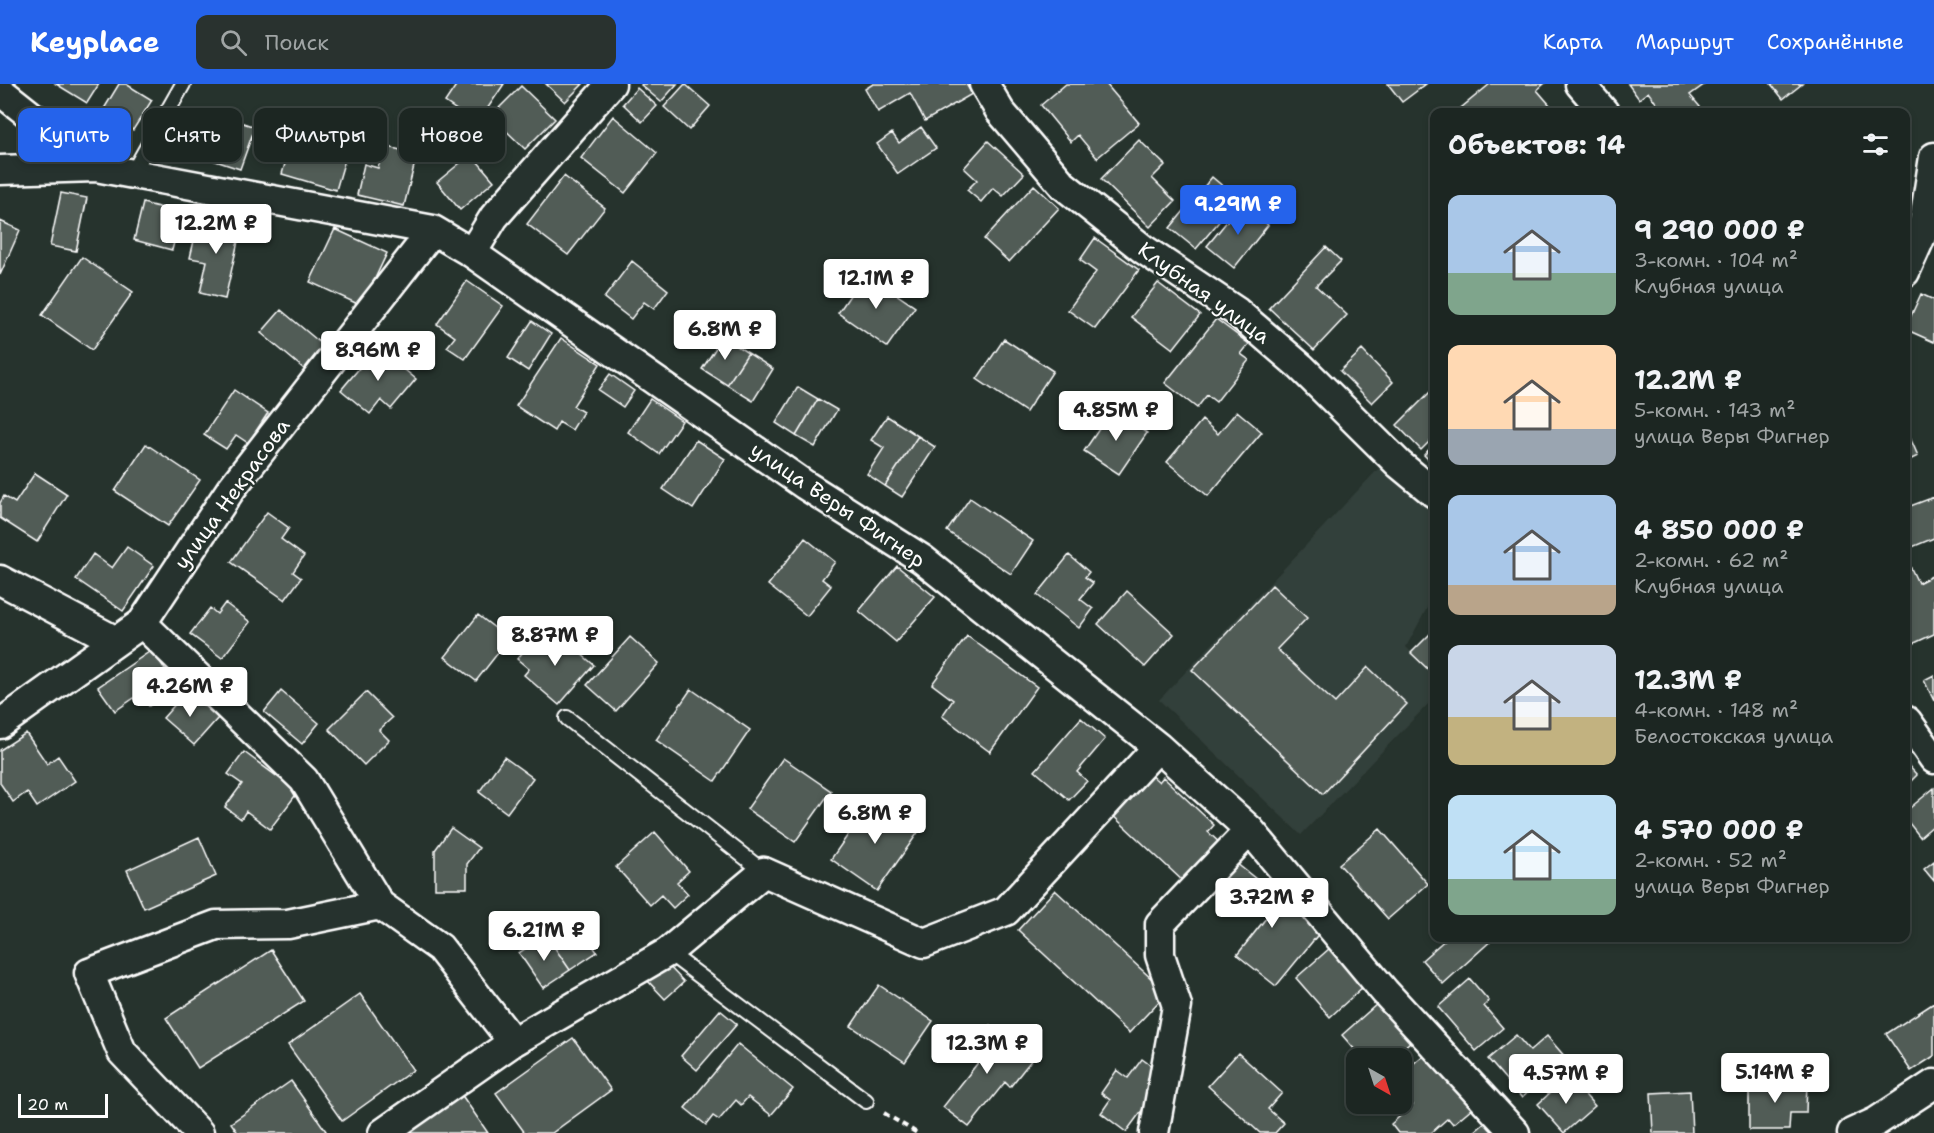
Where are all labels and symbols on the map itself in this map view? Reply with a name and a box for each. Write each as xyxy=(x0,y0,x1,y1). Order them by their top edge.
pin: 9.29M ₽ xyxy=(1183,185,1293,236)
pin: 12.2M ₽ xyxy=(161,204,271,255)
street label: Клубная улица xyxy=(1132,236,1276,350)
pin: 12.1M ₽ xyxy=(821,259,931,310)
pin: 6.8M ₽ xyxy=(676,310,774,361)
pin: 8.96M ₽ xyxy=(323,331,433,382)
pin: 4.85M ₽ xyxy=(1061,391,1171,442)
street label: улица Некрасова xyxy=(168,413,296,575)
street label: улица Веры Фигнер xyxy=(745,436,931,574)
pin: 8.87M ₽ xyxy=(500,616,610,667)
pin: 4.26M ₽ xyxy=(135,667,245,718)
pin: 6.8M ₽ xyxy=(826,794,924,845)
pin: 3.72M ₽ xyxy=(1217,878,1327,929)
pin: 6.21M ₽ xyxy=(489,911,599,962)
pin: 12.3M ₽ xyxy=(932,1024,1042,1075)
north arrow xyxy=(1346,1048,1412,1114)
pin: 5.14M ₽ xyxy=(1720,1053,1830,1104)
pin: 4.57M ₽ xyxy=(1511,1054,1621,1105)
scale bar xyxy=(18,1091,108,1118)

